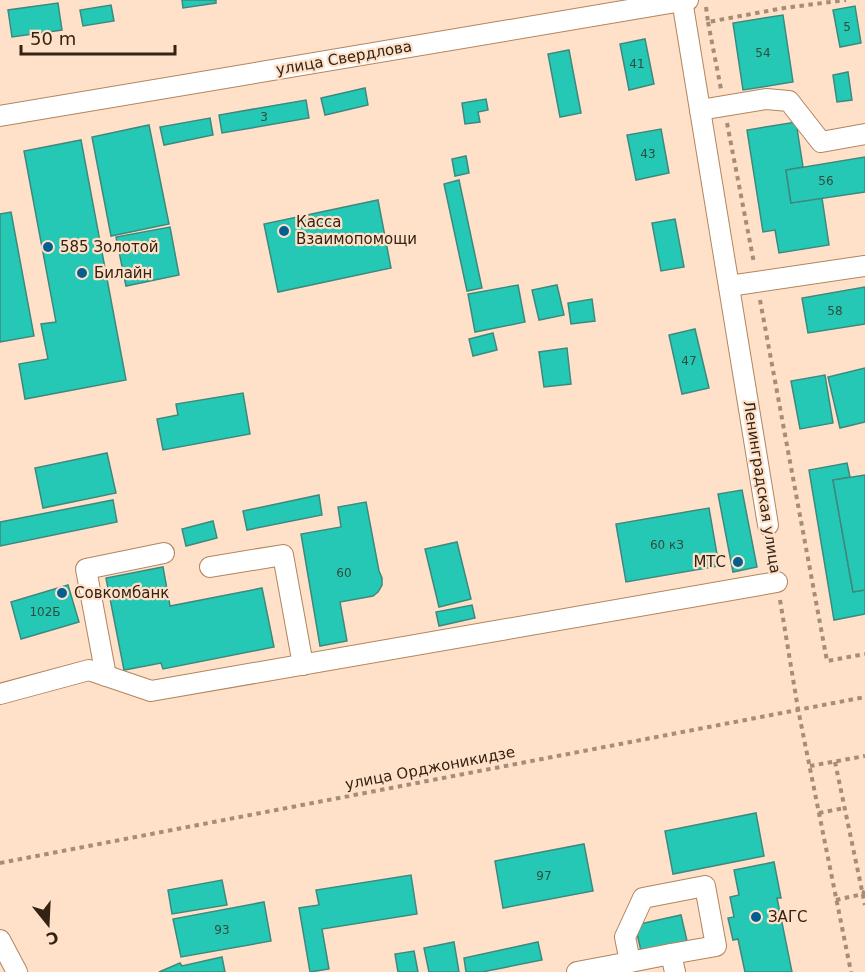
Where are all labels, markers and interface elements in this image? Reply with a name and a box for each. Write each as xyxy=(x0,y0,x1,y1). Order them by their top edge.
scale bar xyxy=(21,18,176,56)
house number: 5 xyxy=(843,20,851,34)
text: 50 m xyxy=(30,28,76,49)
street label: улица Свердлова xyxy=(275,37,413,79)
house number: 54 xyxy=(755,46,771,60)
house number: 41 xyxy=(629,57,645,71)
house number: 3 xyxy=(260,110,268,124)
house number: 43 xyxy=(640,147,656,161)
house number: 56 xyxy=(818,174,834,188)
place label: Касса Взаимопомощи xyxy=(296,213,417,248)
marker: Касса Взаимопомощи xyxy=(277,224,291,238)
place label: 585 Золотой xyxy=(60,238,159,256)
marker: 585 Золотой xyxy=(41,240,55,254)
place label: Билайн xyxy=(94,264,152,282)
marker: Билайн xyxy=(75,266,89,280)
house number: 58 xyxy=(827,304,843,318)
house number: 47 xyxy=(681,354,697,368)
street label: Ленинградская улица xyxy=(739,399,785,575)
house number: 60 кЗ xyxy=(650,538,684,552)
place label: МТС xyxy=(693,553,726,571)
marker: МТС xyxy=(731,555,745,569)
house number: 60 xyxy=(336,566,352,580)
place label: Совкомбанк xyxy=(74,584,169,602)
marker: Совкомбанк xyxy=(55,586,69,600)
house number: 102Б xyxy=(29,605,61,619)
street label: улица Орджоникидзе xyxy=(344,743,516,793)
house number: 97 xyxy=(536,869,552,883)
north arrow xyxy=(18,894,78,954)
place label: ЗАГС xyxy=(768,908,808,926)
marker: ЗАГС xyxy=(749,910,763,924)
house number: 93 xyxy=(214,923,230,937)
text: С xyxy=(44,927,61,949)

